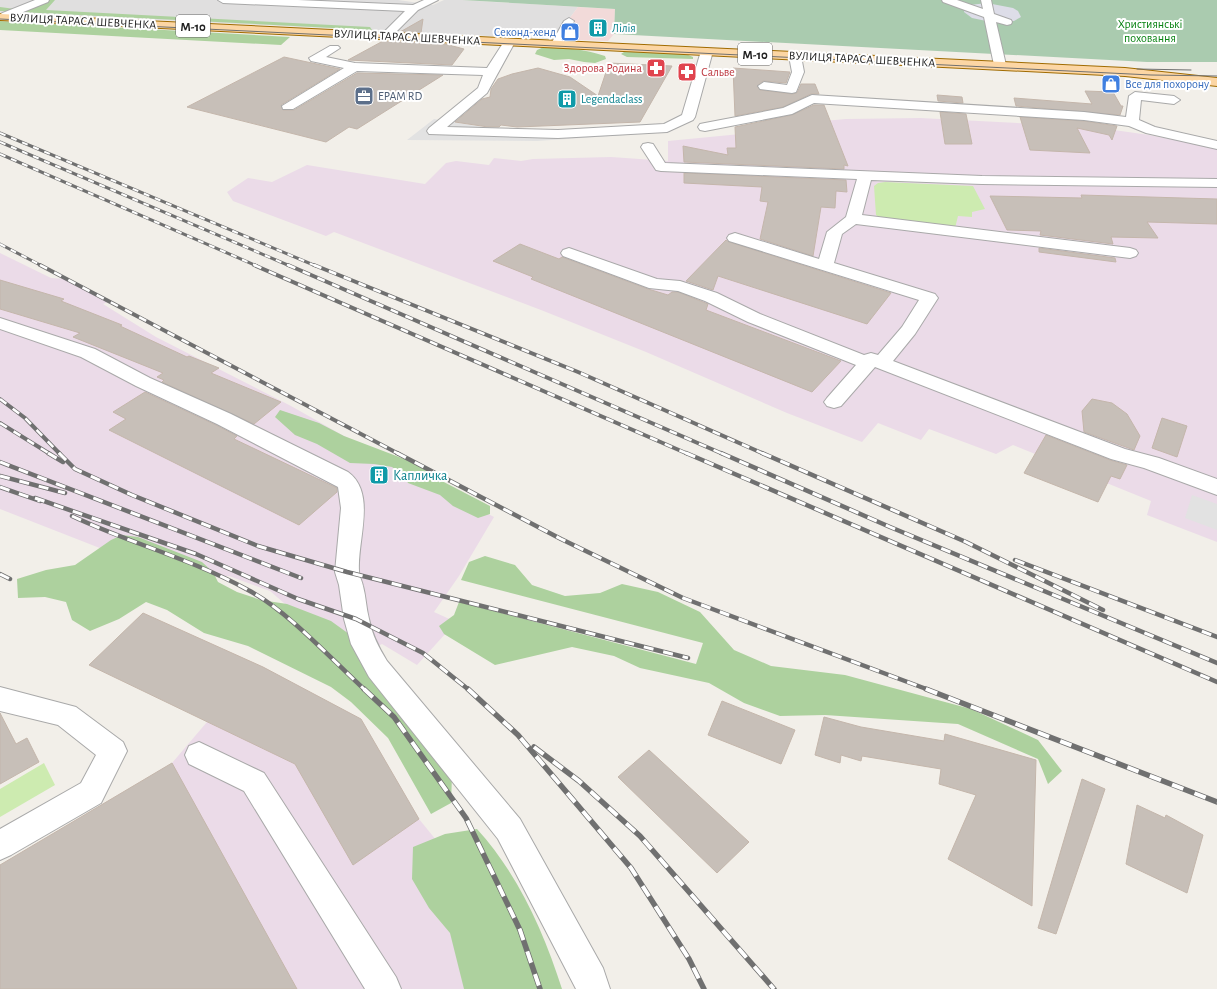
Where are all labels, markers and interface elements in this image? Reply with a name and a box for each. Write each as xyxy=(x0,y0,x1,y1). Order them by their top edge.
street label: ВУЛИЦЯ ТАРАСА ШЕВЧЕНКА xyxy=(9,11,157,31)
road number: М-10 xyxy=(176,15,210,37)
building icon: Лілія xyxy=(587,17,609,39)
park label: Християнські поховання xyxy=(1118,18,1182,44)
shop icon: Секонд-хенд xyxy=(559,21,581,43)
place label: Лілія xyxy=(612,22,636,34)
place label: Секонд-хенд xyxy=(494,26,556,38)
street label: ВУЛИЦЯ ТАРАСА ШЕВЧЕНКА xyxy=(333,27,481,47)
road number: М-10 xyxy=(738,43,772,65)
street label: ВУЛИЦЯ ТАРАСА ШЕВЧЕНКА xyxy=(788,49,936,69)
pharmacy icon: Здорова Родина xyxy=(645,57,667,79)
pharmacy icon: Сальве xyxy=(676,61,698,83)
place label: Здорова Родина xyxy=(563,62,643,74)
place label: Сальве xyxy=(701,66,735,78)
shop icon: Все для похорону xyxy=(1100,73,1122,95)
place label: Все для похорону xyxy=(1125,78,1209,91)
office icon: EPAM RD xyxy=(353,85,375,107)
building icon: Legendaclass xyxy=(556,88,578,110)
place label: EPAM RD xyxy=(378,90,422,102)
place label: Legendaclass xyxy=(581,93,643,105)
building icon: Капличка xyxy=(368,464,390,486)
place label: Капличка xyxy=(393,469,448,483)

